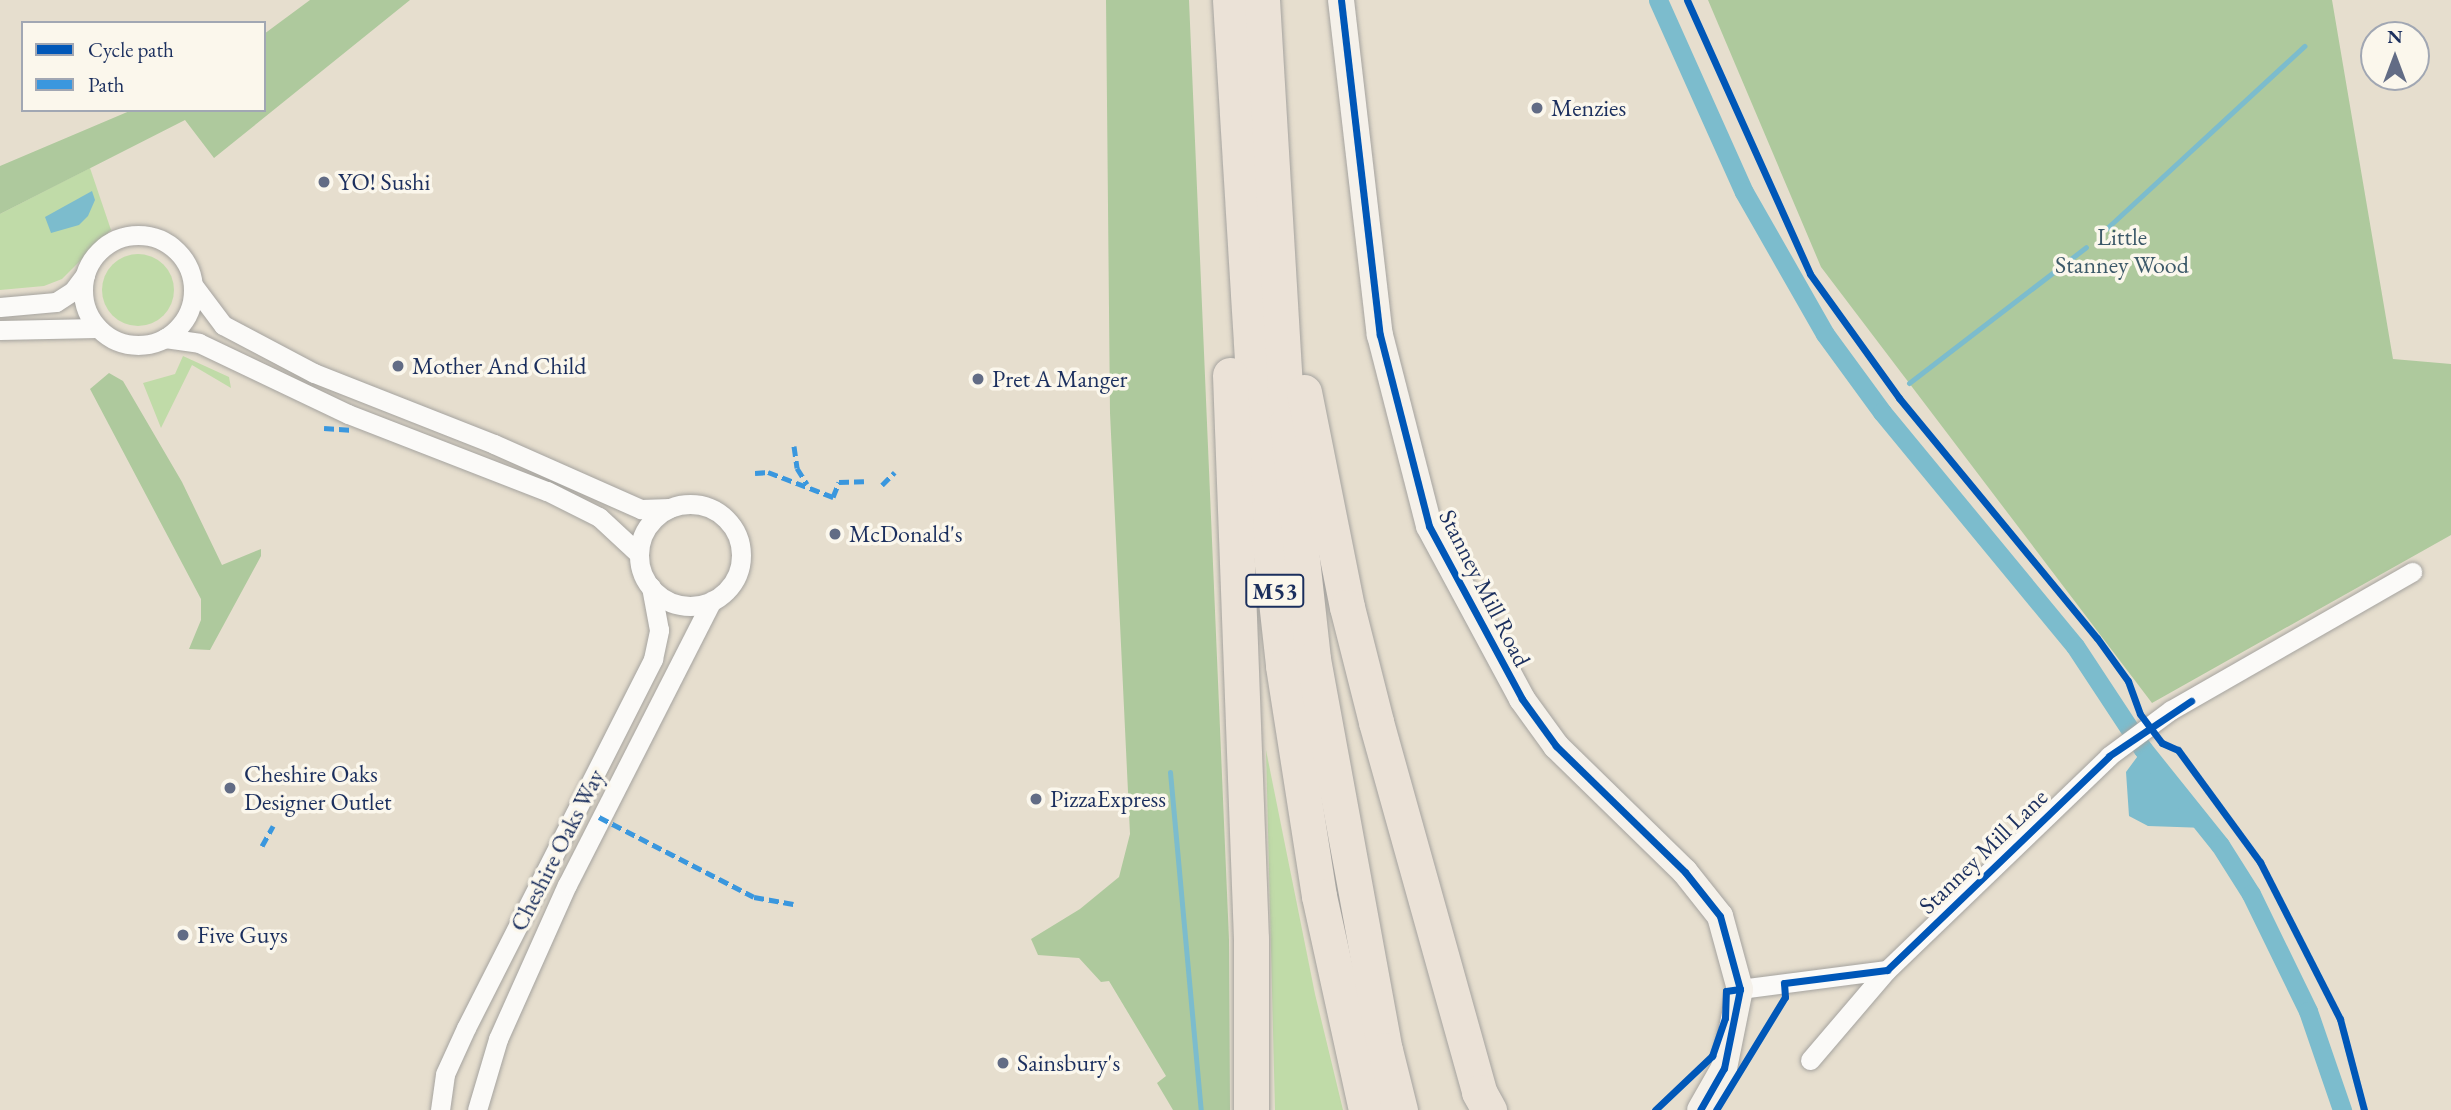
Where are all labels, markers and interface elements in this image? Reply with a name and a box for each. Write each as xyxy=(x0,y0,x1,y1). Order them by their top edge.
legend xyxy=(21,21,266,112)
north arrow xyxy=(2360,21,2430,91)
text: N xyxy=(2387,24,2403,49)
text: Cycle path xyxy=(88,36,174,63)
text: Path xyxy=(88,71,124,98)
place label: Menzies xyxy=(1551,94,1626,122)
marker: Menzies xyxy=(1529,100,1545,116)
place label: YO! Sushi xyxy=(338,168,430,196)
marker: YO! Sushi xyxy=(316,174,332,190)
park label: Little Stanney Wood xyxy=(2055,223,2189,279)
place label: Mother And Child xyxy=(412,352,587,380)
marker: Mother And Child xyxy=(390,358,406,374)
place label: Pret A Manger xyxy=(992,365,1128,393)
marker: Pret A Manger xyxy=(970,371,986,387)
street label: Stanney Mill Road xyxy=(1433,505,1537,671)
place label: McDonald's xyxy=(849,520,963,548)
marker: McDonald's xyxy=(827,526,843,542)
road number: M53 xyxy=(1245,572,1305,610)
place label: Cheshire Oaks Designer Outlet xyxy=(244,760,392,816)
street label: Cheshire Oaks Way xyxy=(504,764,610,936)
marker: Cheshire Oaks Designer Outlet xyxy=(222,780,238,796)
street label: Stanney Mill Lane xyxy=(1913,782,2053,920)
place label: PizzaExpress xyxy=(1050,785,1166,813)
marker: PizzaExpress xyxy=(1028,791,1044,807)
place label: Five Guys xyxy=(197,921,288,949)
marker: Five Guys xyxy=(175,927,191,943)
place label: Sainsbury's xyxy=(1017,1049,1120,1077)
marker: Sainsbury's xyxy=(995,1055,1011,1071)

